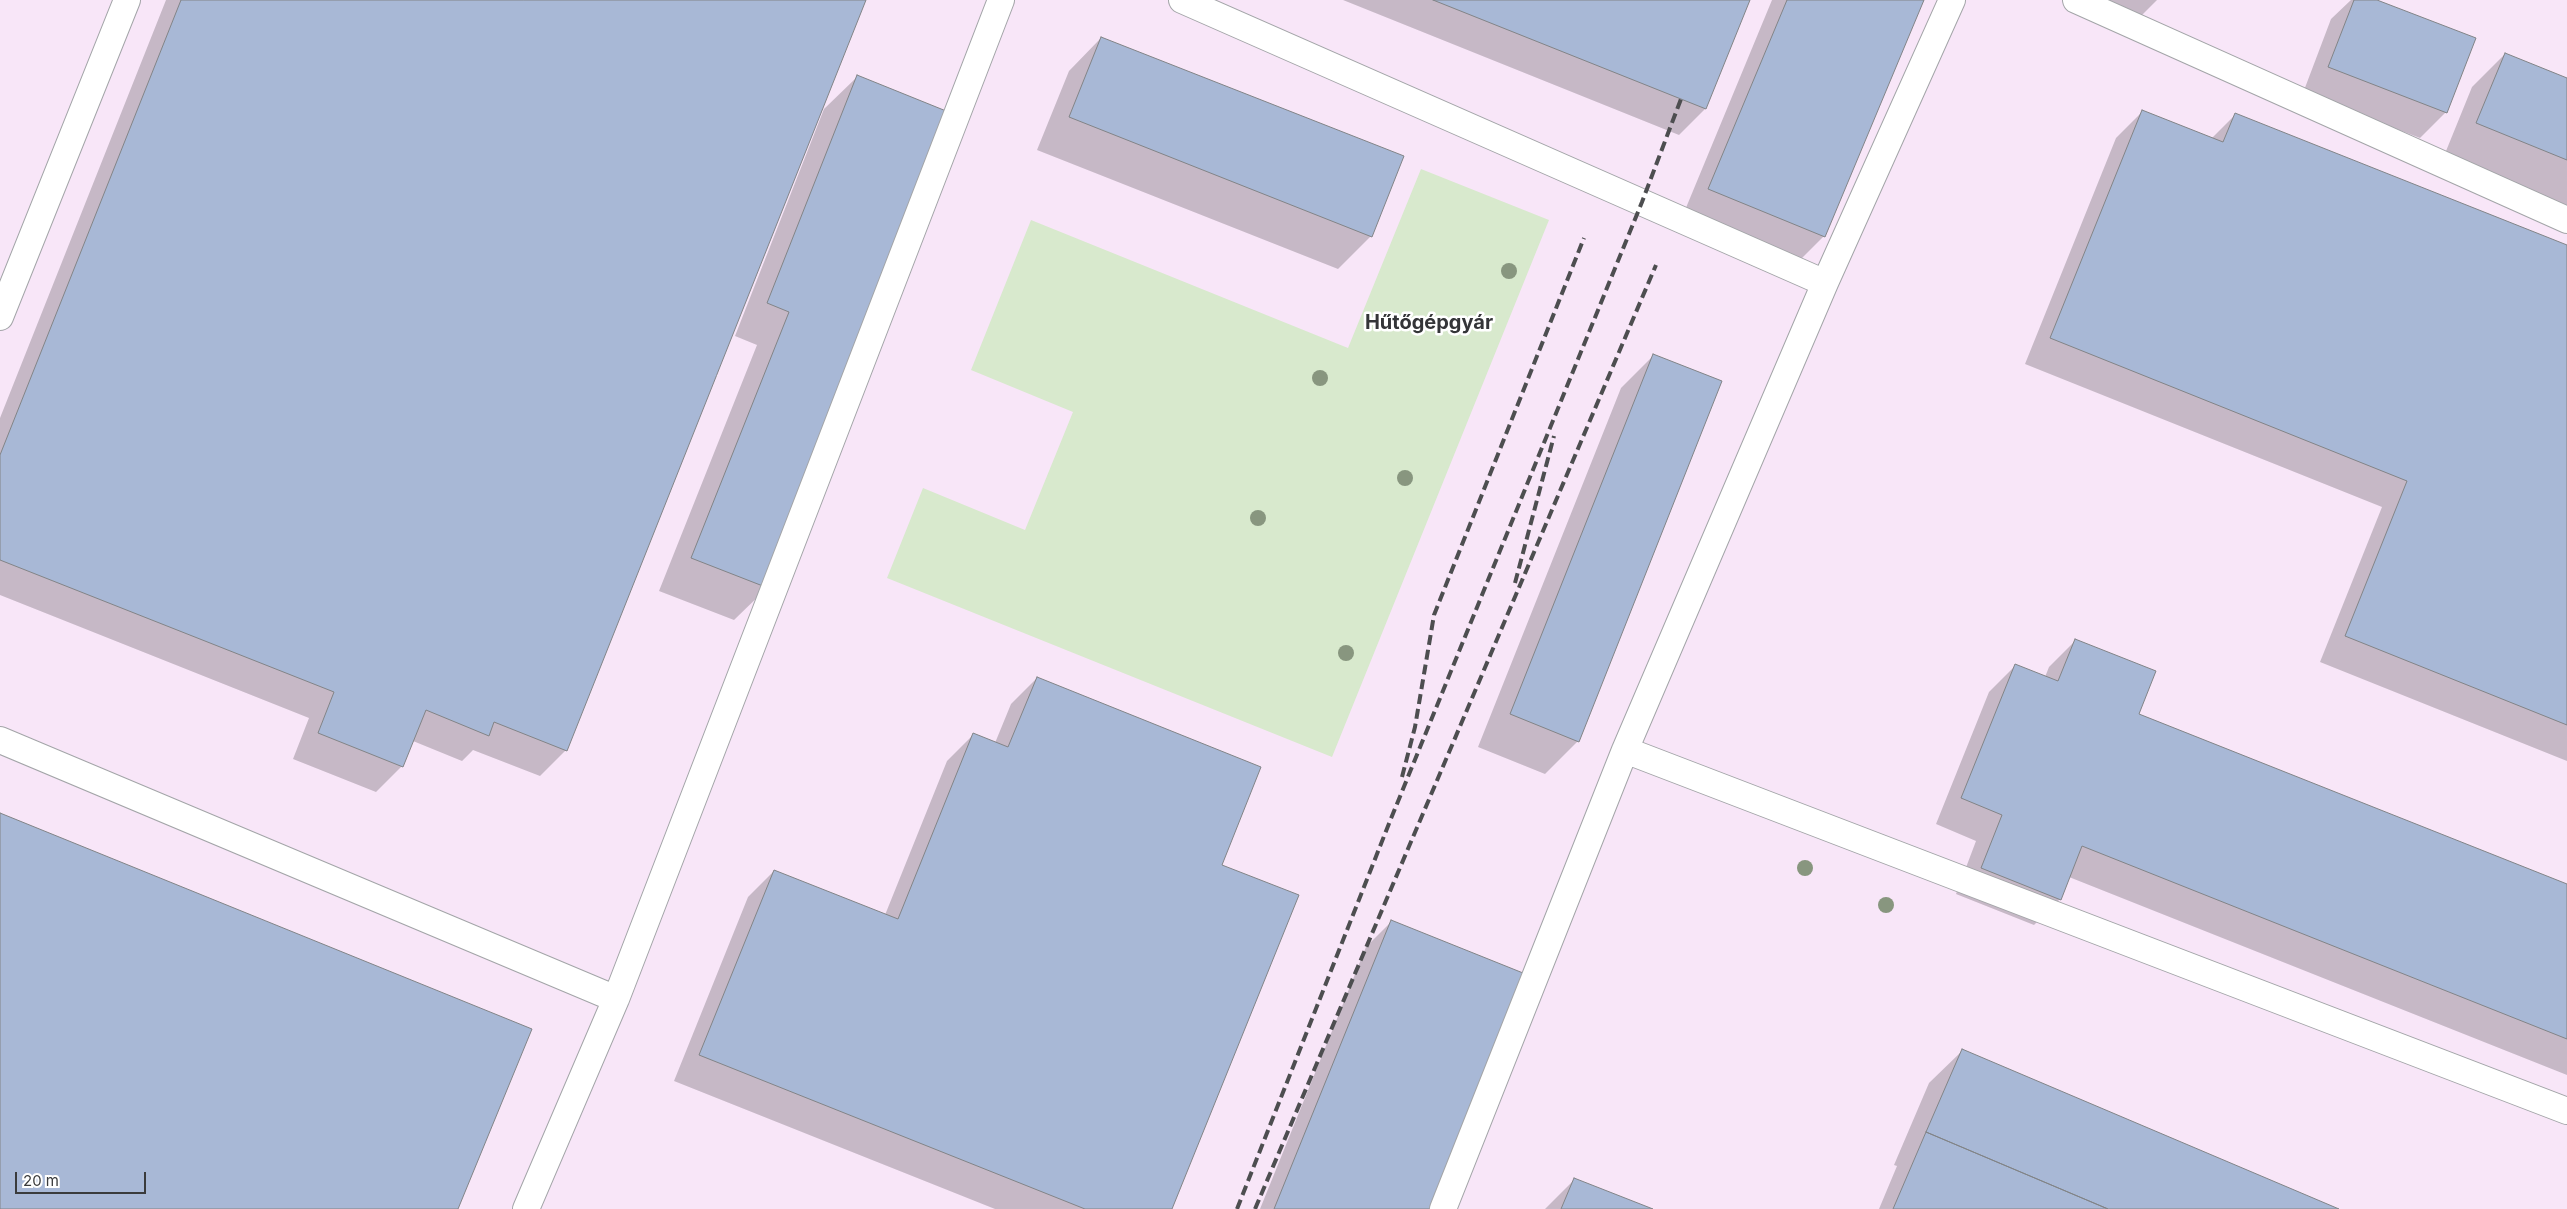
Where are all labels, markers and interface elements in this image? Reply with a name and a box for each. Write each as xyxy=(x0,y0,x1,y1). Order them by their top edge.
district label: Hűtőgépgyár xyxy=(1365,311,1493,335)
scale bar xyxy=(18,1162,149,1194)
text: 20 m xyxy=(23,1171,59,1190)

